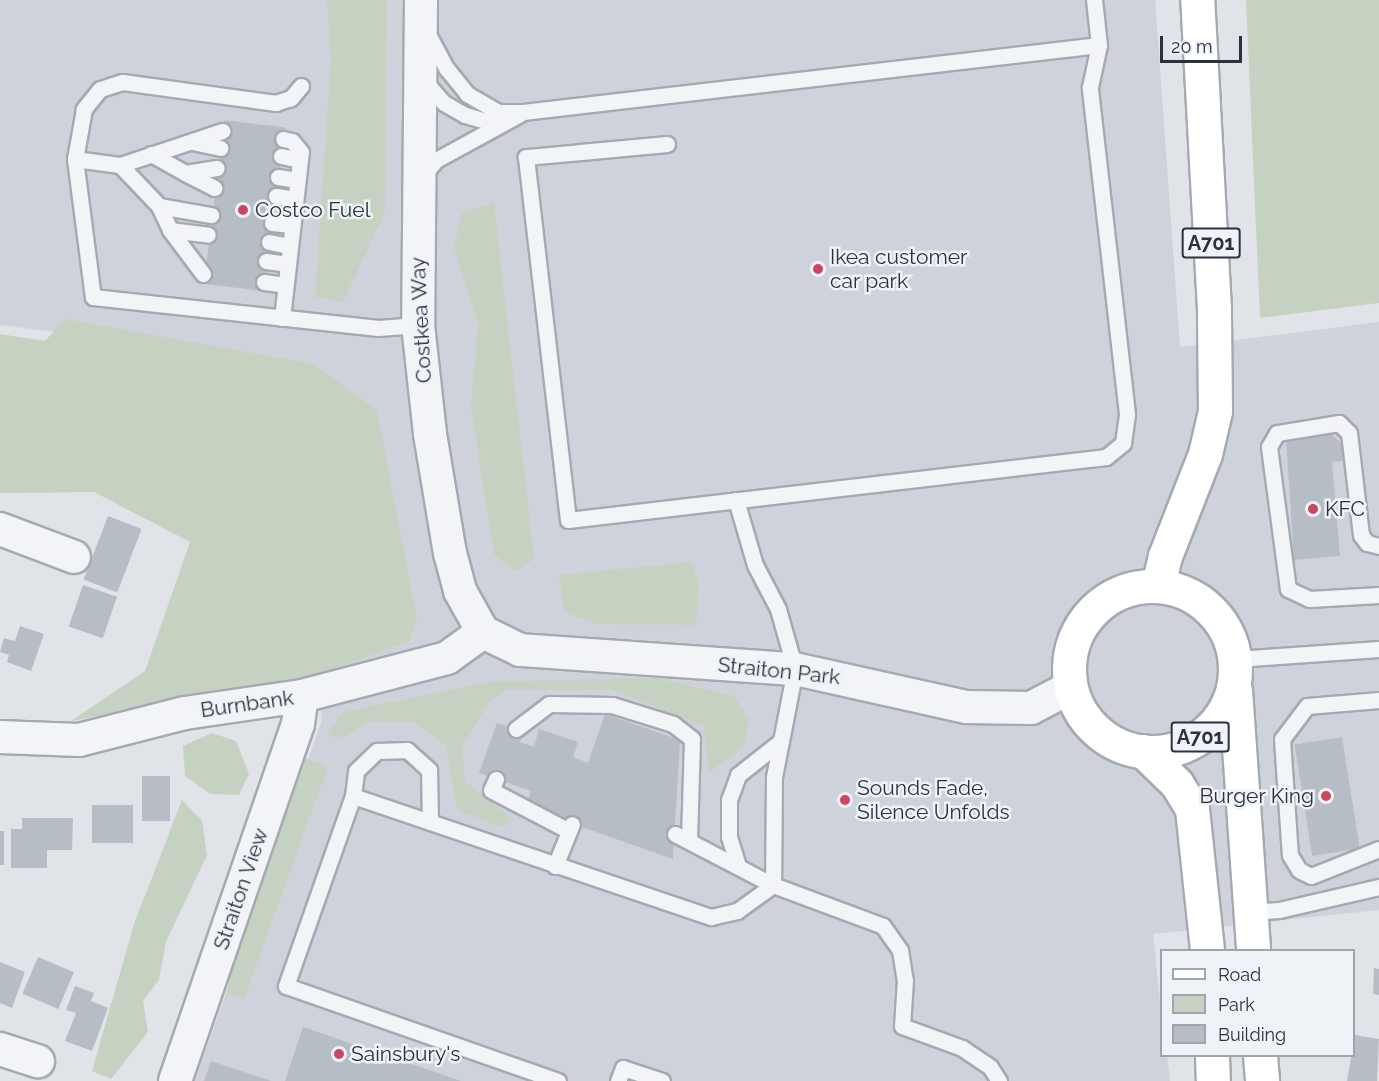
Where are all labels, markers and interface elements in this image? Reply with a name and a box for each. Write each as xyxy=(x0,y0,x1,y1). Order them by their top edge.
scale bar xyxy=(1163,24,1246,62)
text: 20 m xyxy=(1171,36,1213,57)
place label: Costco Fuel xyxy=(255,197,370,223)
marker: Costco Fuel xyxy=(236,203,250,217)
road number: A701 xyxy=(1181,226,1241,260)
place label: Ikea customer car park xyxy=(830,244,967,294)
street label: Costkea Way xyxy=(405,256,437,384)
marker: Ikea customer car park xyxy=(811,262,825,276)
place label: KFC xyxy=(1325,496,1365,522)
marker: KFC xyxy=(1306,502,1320,516)
street label: Straiton Park xyxy=(717,652,841,690)
street label: Burnbank xyxy=(199,685,295,723)
road number: A701 xyxy=(1170,720,1230,754)
place label: Sounds Fade, Silence Unfolds xyxy=(857,775,1010,825)
place label: Burger King xyxy=(1199,783,1314,809)
marker: Burger King xyxy=(1319,789,1333,803)
marker: Sounds Fade, Silence Unfolds xyxy=(838,793,852,807)
street label: Straiton View xyxy=(208,824,274,954)
legend xyxy=(1160,949,1355,1057)
text: Road xyxy=(1218,964,1261,985)
text: Park xyxy=(1218,994,1255,1015)
text: Building xyxy=(1218,1024,1286,1045)
place label: Sainsbury's xyxy=(351,1041,460,1067)
marker: Sainsbury's xyxy=(332,1047,346,1061)

